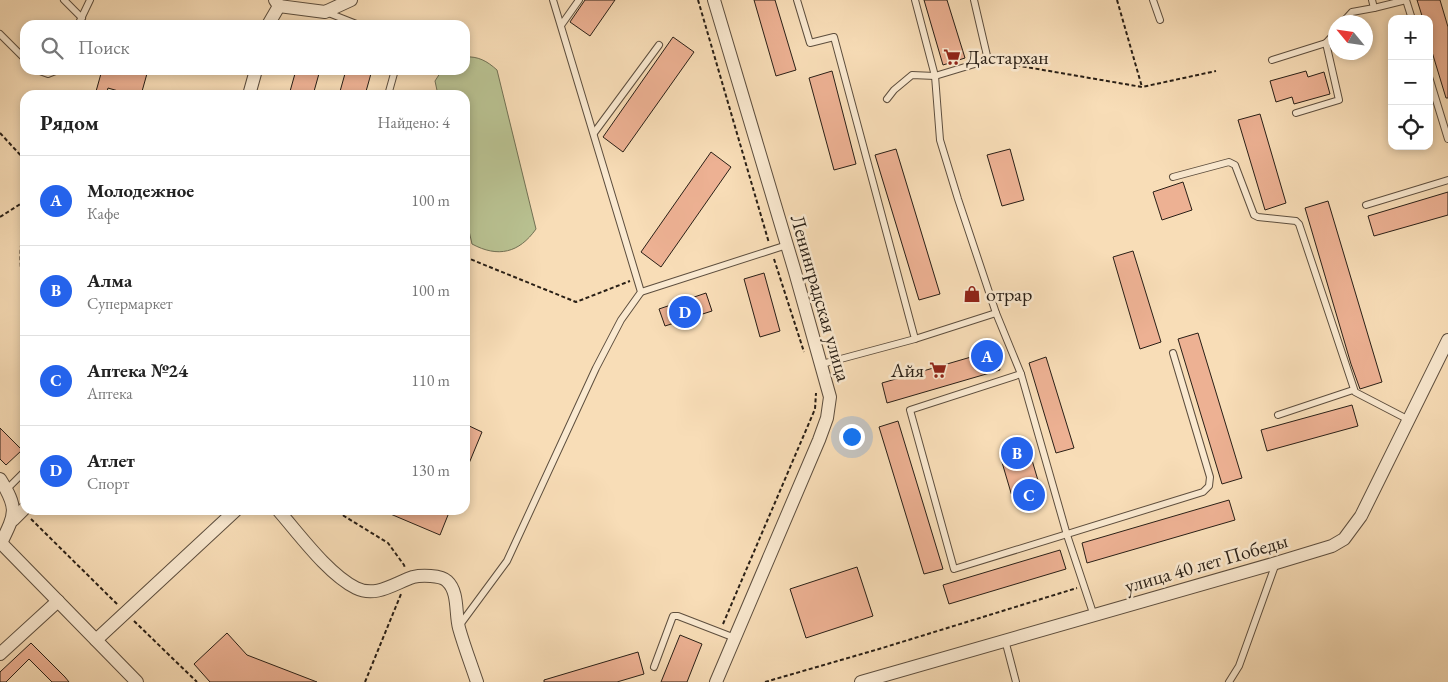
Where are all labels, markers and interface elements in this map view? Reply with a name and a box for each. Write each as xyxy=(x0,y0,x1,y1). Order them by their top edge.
north arrow xyxy=(1328,15,1373,60)
map controls xyxy=(1388,15,1433,150)
button: + xyxy=(1388,15,1433,60)
search box xyxy=(20,20,470,75)
icon: search xyxy=(38,34,66,62)
text: Поиск xyxy=(78,35,130,60)
place label: Дастархан xyxy=(966,44,1049,70)
supermarket icon: Дастархан xyxy=(942,47,962,67)
button: − xyxy=(1388,60,1433,105)
button: locate xyxy=(1388,105,1433,150)
text: Рядом xyxy=(40,109,99,136)
text: Найдено: 4 xyxy=(378,112,450,133)
text: Молодежное xyxy=(87,178,194,203)
text: A xyxy=(50,190,62,211)
text: 100 m xyxy=(411,190,450,211)
text: Кафе xyxy=(87,203,120,224)
street label: Ленинградская улица xyxy=(785,212,857,384)
text: Алма xyxy=(87,268,132,293)
text: B xyxy=(51,280,61,301)
text: 100 m xyxy=(411,280,450,301)
place label: отрар xyxy=(986,281,1032,307)
shop icon: отрар xyxy=(962,284,982,304)
text: Супермаркет xyxy=(87,293,173,314)
pin: D xyxy=(669,293,701,331)
pin: A xyxy=(971,337,1003,375)
place label: Айя xyxy=(890,357,924,383)
text: Аптека №24 xyxy=(87,358,188,383)
supermarket icon: Айя xyxy=(928,360,948,380)
text: C xyxy=(50,370,62,391)
text: 110 m xyxy=(411,370,450,391)
text: Аптека xyxy=(87,383,133,404)
your location xyxy=(839,424,865,450)
pin: B xyxy=(1001,434,1033,472)
text: Атлет xyxy=(87,448,135,473)
text: D xyxy=(50,460,62,481)
text: 130 m xyxy=(411,460,450,481)
text: Спорт xyxy=(87,473,129,494)
pin: C xyxy=(1013,476,1045,514)
street label: улица 40 лет Победы xyxy=(1121,527,1291,599)

